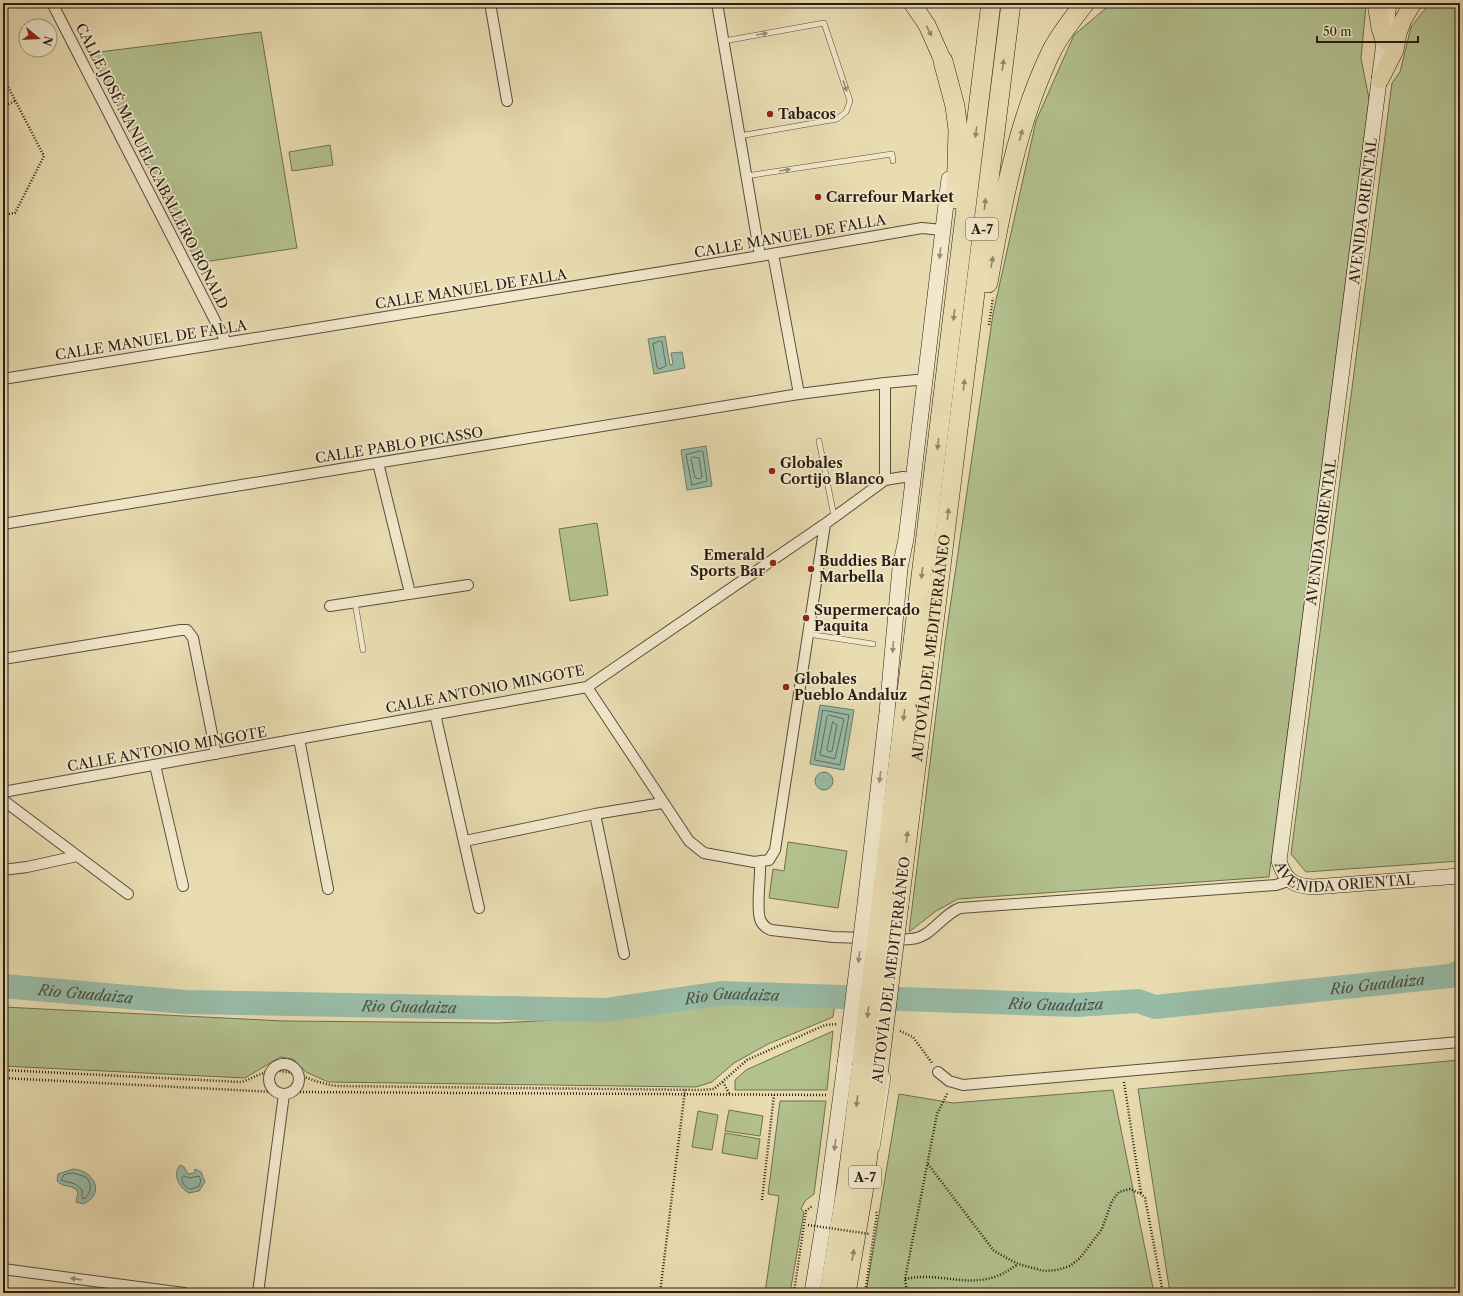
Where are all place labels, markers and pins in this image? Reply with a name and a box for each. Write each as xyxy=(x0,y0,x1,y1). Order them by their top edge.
place label: Tabacos xyxy=(778,105,836,123)
marker: Tabacos xyxy=(765,109,775,119)
place label: Carrefour Market xyxy=(826,188,954,206)
marker: Carrefour Market xyxy=(813,192,823,202)
place label: Globales Cortijo Blanco xyxy=(780,454,884,488)
marker: Globales Cortijo Blanco xyxy=(767,466,777,476)
place label: Emerald Sports Bar xyxy=(690,546,766,580)
place label: Buddies Bar Marbella xyxy=(819,552,906,586)
marker: Emerald Sports Bar xyxy=(768,558,778,568)
marker: Buddies Bar Marbella xyxy=(806,564,816,574)
place label: Supermercado Paquita xyxy=(814,601,920,635)
marker: Supermercado Paquita xyxy=(801,613,811,623)
place label: Globales Pueblo Andaluz xyxy=(794,670,907,704)
marker: Globales Pueblo Andaluz xyxy=(781,682,791,692)

